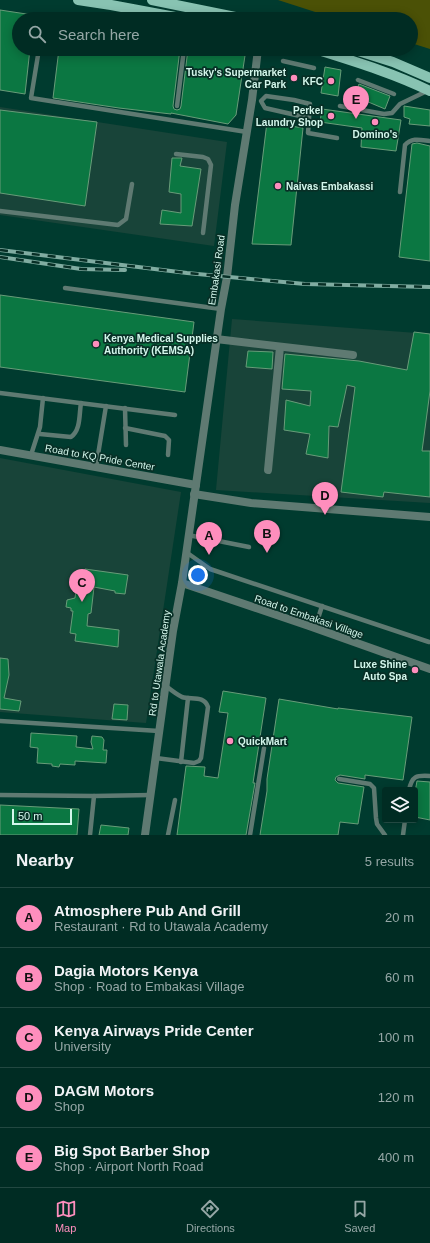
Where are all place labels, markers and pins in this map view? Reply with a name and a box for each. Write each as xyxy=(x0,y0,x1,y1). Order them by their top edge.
place label: Tusky's Supermarket Car Park xyxy=(186,67,287,90)
marker: Tusky's Supermarket Car Park xyxy=(289,73,299,83)
place label: KFC xyxy=(302,76,323,87)
marker: KFC xyxy=(326,76,336,86)
pin: E xyxy=(343,86,369,119)
place label: Perkel Laundry Shop xyxy=(256,105,323,128)
marker: Perkel Laundry Shop xyxy=(326,111,336,121)
marker: Domino's xyxy=(370,117,380,127)
place label: Domino's xyxy=(352,129,398,140)
marker: Naivas Embakassi xyxy=(273,181,283,191)
place label: Naivas Embakassi xyxy=(286,181,374,192)
place label: Kenya Medical Supplies Authority (KEMSA) xyxy=(104,333,218,356)
marker: Kenya Medical Supplies Authority (KEMSA) xyxy=(91,339,101,349)
pin: D xyxy=(312,482,338,515)
pin: B xyxy=(254,520,280,553)
pin: A xyxy=(196,522,222,555)
pin: C xyxy=(69,569,95,602)
place label: Luxe Shine Auto Spa xyxy=(354,659,407,682)
marker: Luxe Shine Auto Spa xyxy=(410,665,420,675)
marker: QuickMart xyxy=(225,736,235,746)
place label: QuickMart xyxy=(238,736,288,747)

